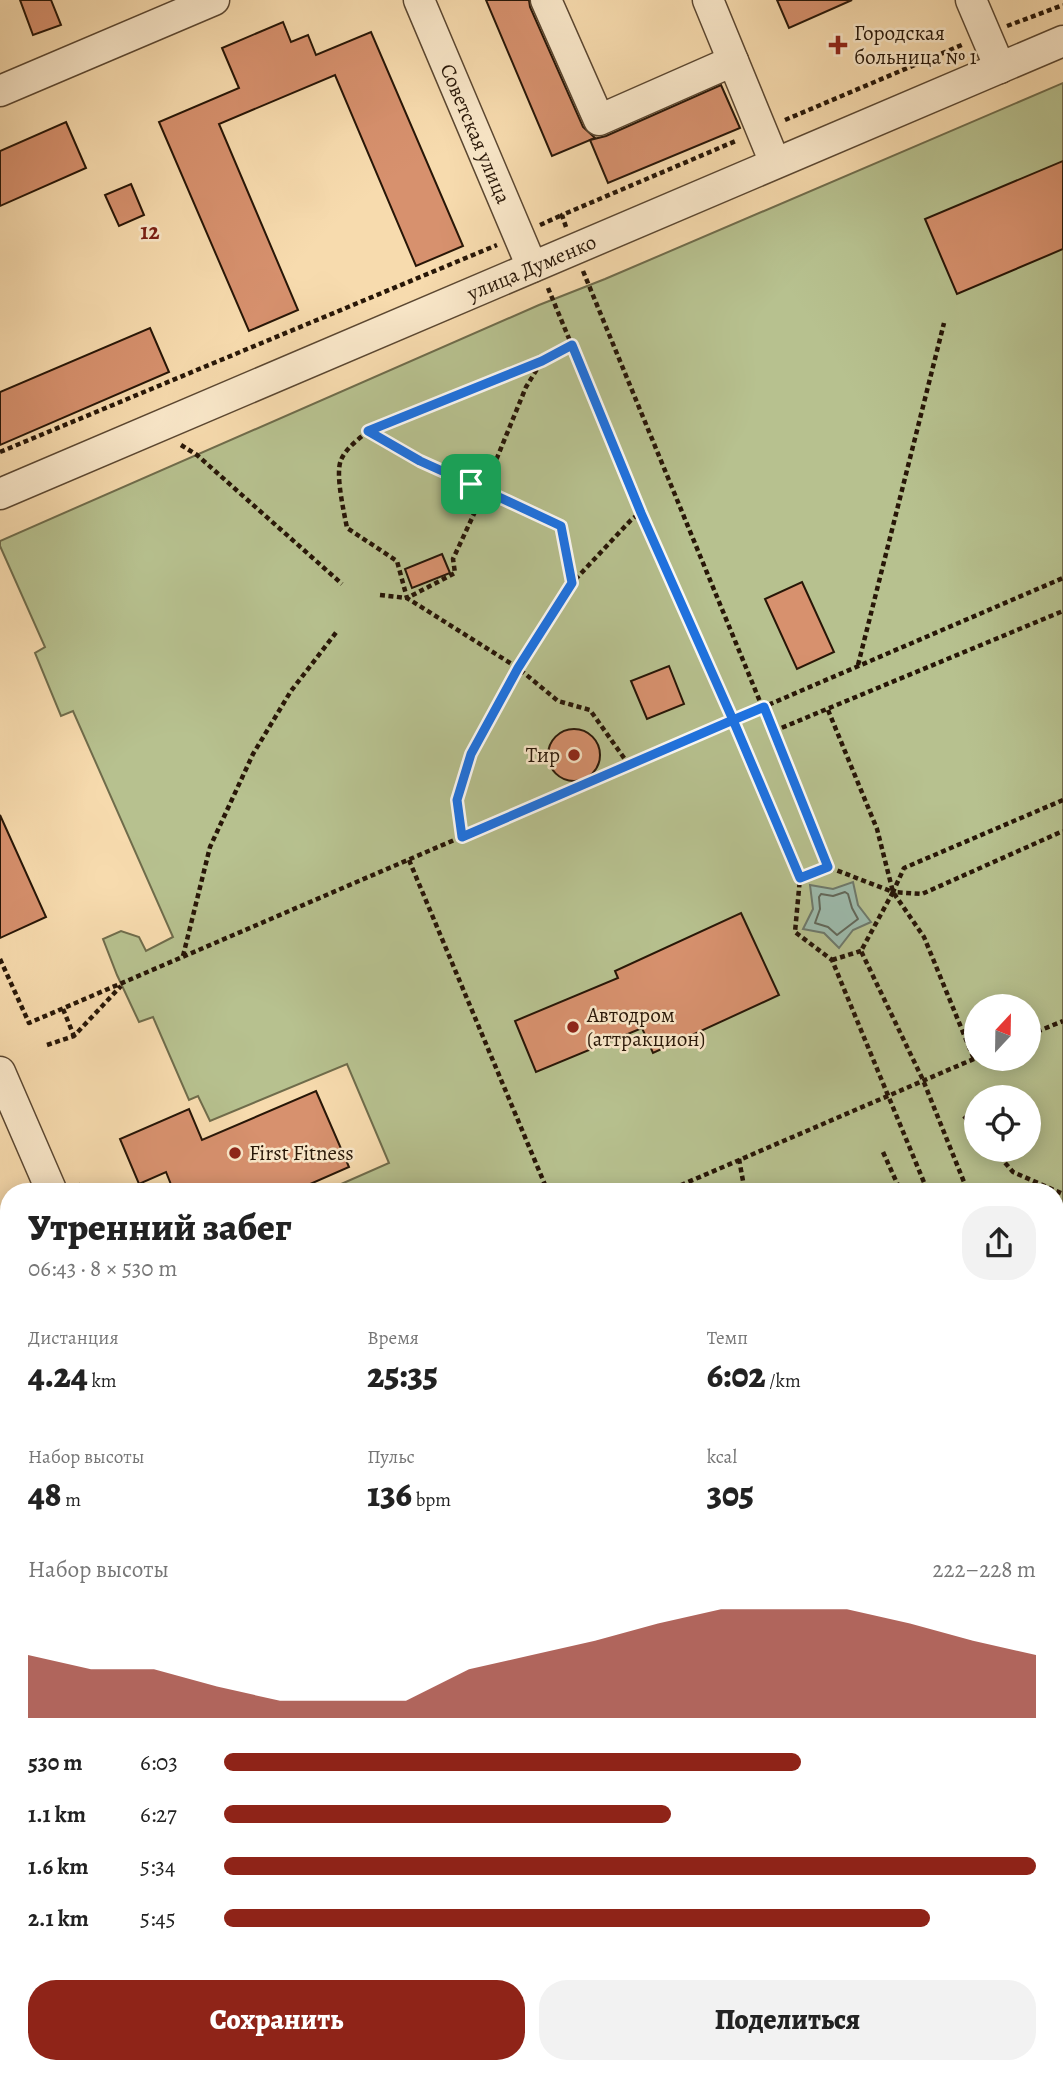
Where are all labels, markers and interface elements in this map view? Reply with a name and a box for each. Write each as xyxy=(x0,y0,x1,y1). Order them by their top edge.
place label: Городская больница № 1 xyxy=(854,19,977,71)
marker: Городская больница № 1 xyxy=(828,35,848,55)
street label: Советская улица xyxy=(433,59,518,208)
district label: 12 xyxy=(140,216,160,247)
street label: улица Думенко xyxy=(462,228,601,308)
pin xyxy=(441,454,501,514)
icon: arrive xyxy=(452,465,490,503)
place label: Тир xyxy=(526,741,560,769)
marker: Тир xyxy=(566,747,582,763)
north arrow xyxy=(964,994,1041,1071)
map controls xyxy=(964,994,1041,1162)
place label: Автодром (аттракцион) xyxy=(586,1001,705,1053)
marker: Автодром (аттракцион) xyxy=(565,1019,581,1035)
button: locate xyxy=(964,1085,1041,1162)
place label: First Fitness xyxy=(249,1139,354,1167)
marker: First Fitness xyxy=(227,1145,243,1161)
text: Утренний забег xyxy=(28,1201,292,1253)
button: share xyxy=(962,1206,1036,1280)
text: 06:43 · 8 × 530 m xyxy=(28,1253,177,1284)
text: Дистанция xyxy=(28,1325,119,1351)
text: Время xyxy=(367,1325,419,1351)
text: Темп xyxy=(707,1325,748,1351)
text: 4.24 xyxy=(28,1351,88,1399)
text: 25:35 xyxy=(367,1351,438,1399)
text: 6:02 xyxy=(707,1351,766,1399)
text: km xyxy=(88,1368,117,1394)
text: /km xyxy=(766,1368,801,1394)
text: Набор высоты xyxy=(28,1444,144,1470)
text: Пульс xyxy=(367,1444,415,1470)
text: kcal xyxy=(707,1444,737,1470)
text: 48 xyxy=(28,1470,61,1518)
text: 136 xyxy=(367,1470,412,1518)
text: 305 xyxy=(707,1470,754,1518)
text: m xyxy=(61,1487,81,1513)
text: bpm xyxy=(412,1487,451,1513)
text: Набор высоты xyxy=(28,1554,169,1585)
text: 222–228 m xyxy=(933,1554,1036,1585)
text: 530 m xyxy=(28,1747,83,1778)
text: 6:03 xyxy=(140,1747,178,1778)
text: 1.1 km xyxy=(28,1799,86,1830)
text: 6:27 xyxy=(140,1799,177,1830)
text: 1.6 km xyxy=(28,1851,88,1882)
text: 5:34 xyxy=(140,1851,175,1882)
text: 2.1 km xyxy=(28,1903,89,1934)
text: 5:45 xyxy=(140,1903,176,1934)
button: Сохранить xyxy=(28,1980,525,2060)
button: Поделиться xyxy=(539,1980,1036,2060)

